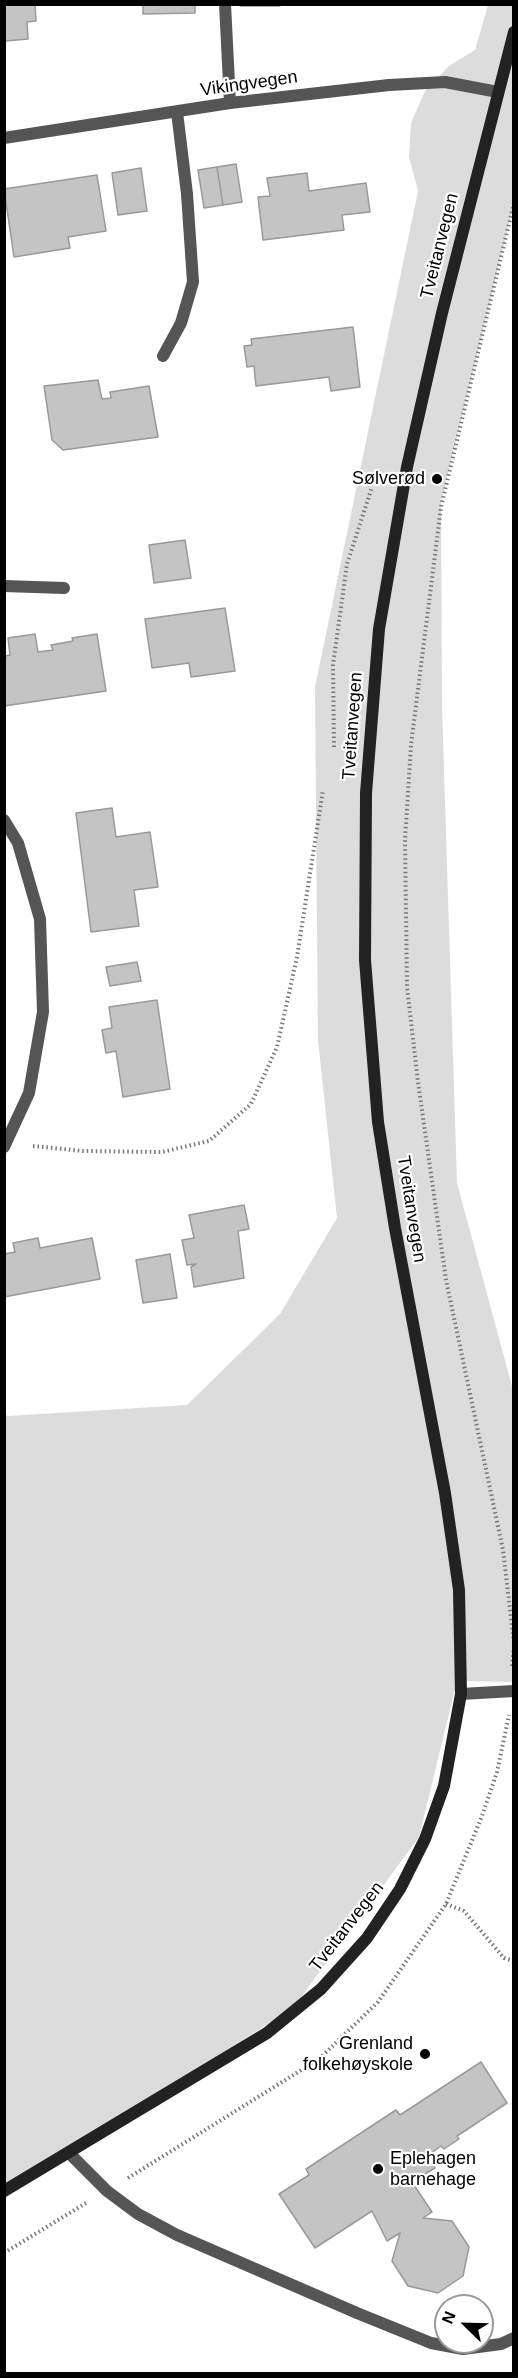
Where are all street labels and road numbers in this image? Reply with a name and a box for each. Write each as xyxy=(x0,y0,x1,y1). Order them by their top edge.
street label: Vikingvegen xyxy=(199,67,299,101)
street label: Tveitanvegen xyxy=(416,191,464,301)
street label: Tveitanvegen xyxy=(338,671,368,781)
street label: Tveitanvegen xyxy=(392,1154,430,1264)
street label: Tveitanvegen xyxy=(305,1878,389,1976)

